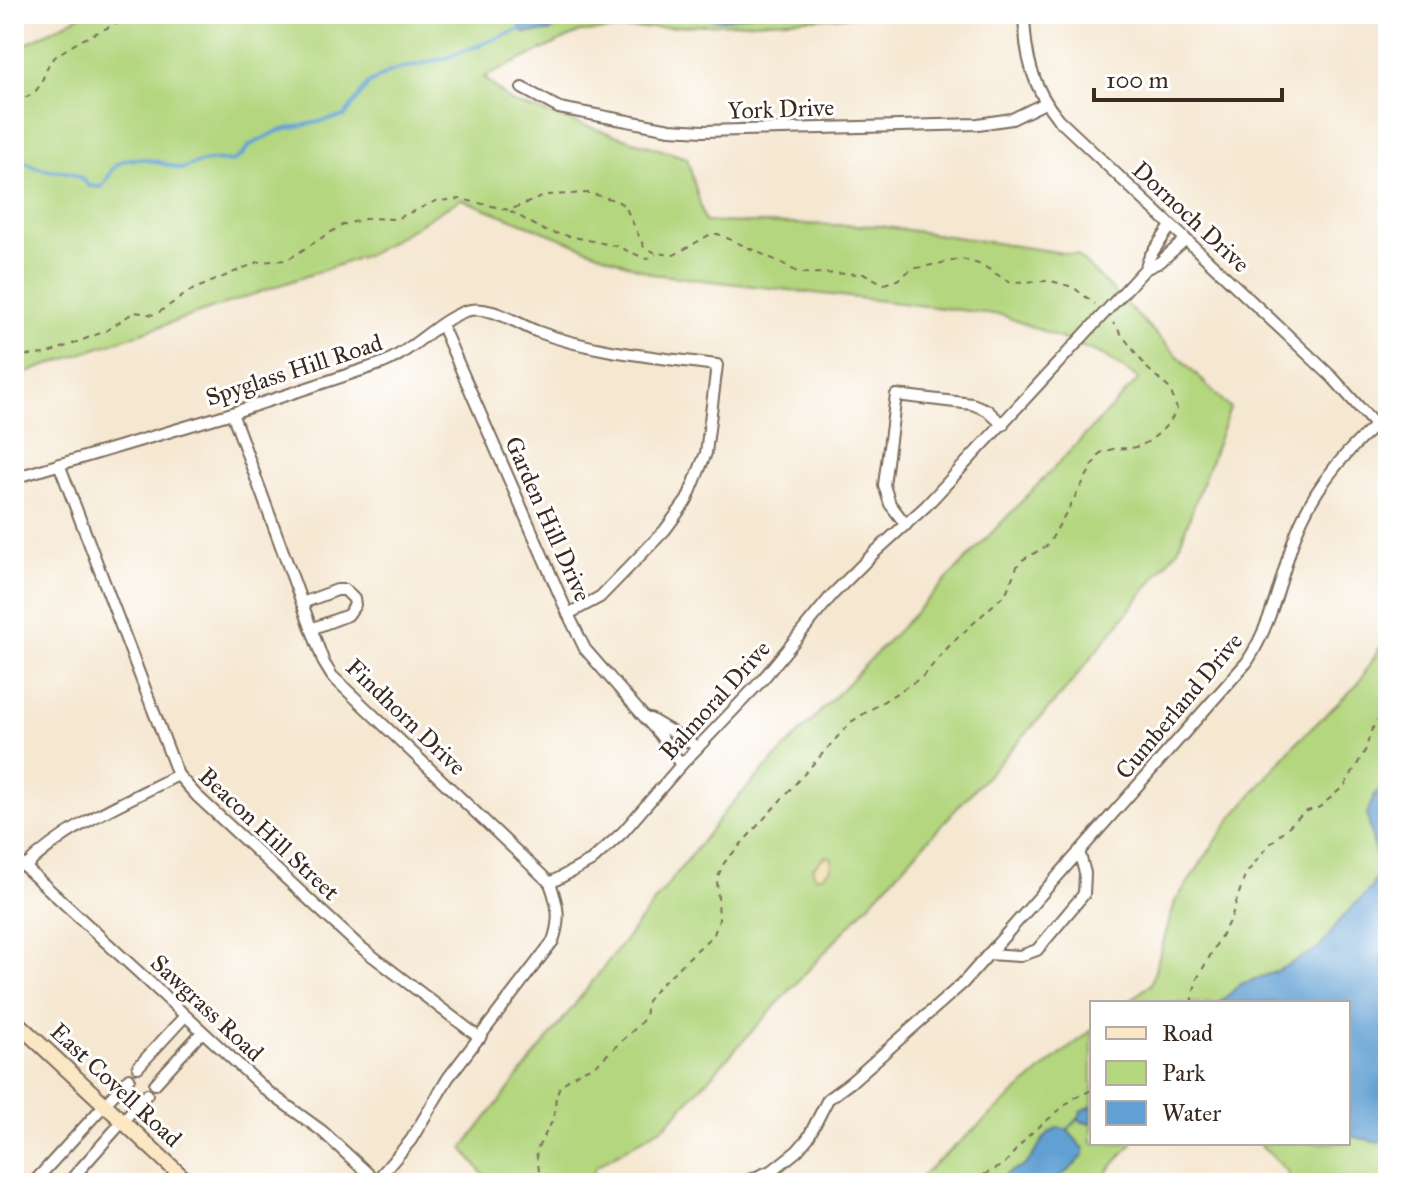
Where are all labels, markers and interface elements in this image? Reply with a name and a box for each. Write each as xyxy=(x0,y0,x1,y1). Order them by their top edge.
scale bar xyxy=(1094,52,1282,102)
text: 100 m xyxy=(1106,65,1169,95)
street label: York Drive xyxy=(727,92,835,126)
street label: Dornoch Drive xyxy=(1126,155,1256,279)
street label: Spyglass Hill Road xyxy=(202,327,386,413)
street label: Garden Hill Drive xyxy=(498,432,598,606)
street label: Cumberland Drive xyxy=(1109,627,1249,785)
street label: Balmoral Drive xyxy=(653,634,777,766)
street label: Findhorn Drive xyxy=(340,652,472,782)
street label: Beacon Hill Street xyxy=(192,761,346,907)
street label: Sawgrass Road xyxy=(144,948,270,1068)
legend xyxy=(1090,1001,1350,1145)
street label: East Covell Road xyxy=(44,1017,188,1153)
text: Road xyxy=(1162,1018,1213,1048)
text: Park xyxy=(1162,1058,1206,1088)
text: Water xyxy=(1162,1098,1221,1128)

